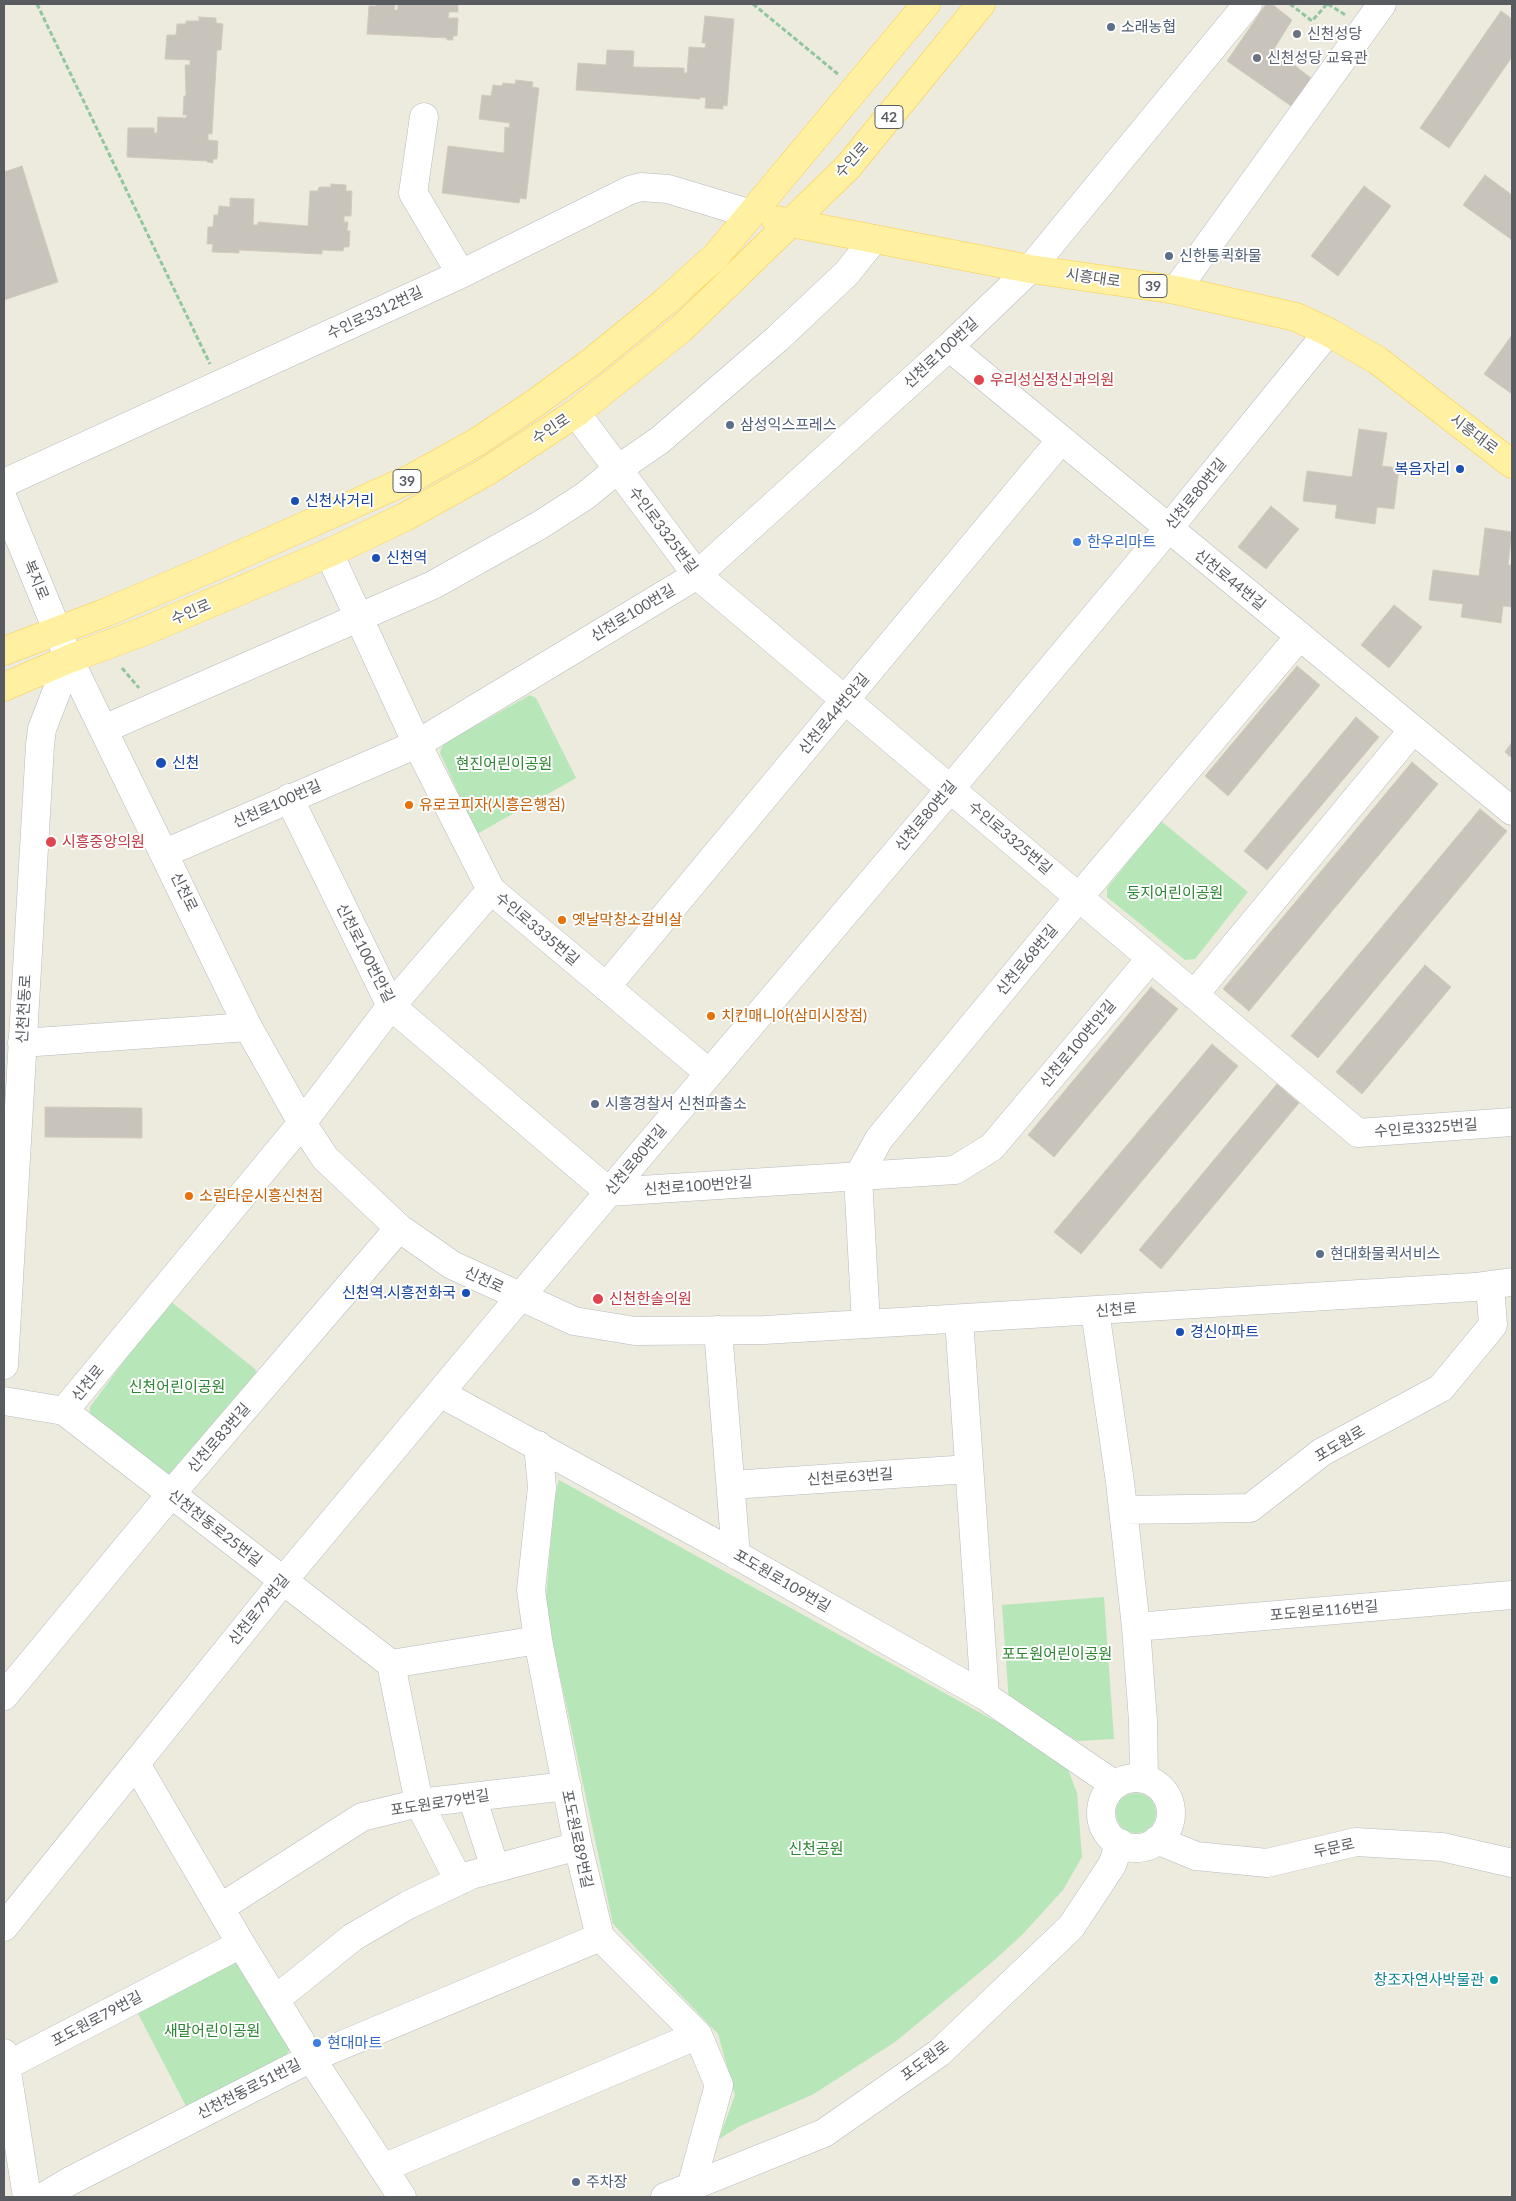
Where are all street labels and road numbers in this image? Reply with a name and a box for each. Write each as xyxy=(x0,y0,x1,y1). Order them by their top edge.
road number: 42 xyxy=(875,105,903,128)
street label: 수인로 xyxy=(831,139,873,181)
street label: 시흥대로 xyxy=(1064,265,1122,291)
road number: 39 xyxy=(1139,274,1167,298)
street label: 수인로3312번길 xyxy=(324,283,426,343)
street label: 신천로100번길 xyxy=(900,314,982,392)
street label: 수인로 xyxy=(529,410,573,448)
street label: 시흥대로 xyxy=(1447,410,1501,458)
street label: 신천로80번길 xyxy=(1162,455,1230,533)
road number: 39 xyxy=(393,470,421,492)
street label: 수인로3325번길 xyxy=(625,483,701,577)
street label: 신천로44번길 xyxy=(1191,546,1269,614)
street label: 복지로 xyxy=(20,557,52,603)
street label: 신천로100번길 xyxy=(588,581,678,645)
street label: 수인로 xyxy=(168,596,214,628)
street label: 신천로44번안길 xyxy=(795,670,873,758)
street label: 신천로100번길 xyxy=(230,776,324,832)
street label: 신천로80번길 xyxy=(891,777,961,855)
street label: 수인로3325번길 xyxy=(964,798,1056,878)
street label: 신천로 xyxy=(167,869,201,915)
street label: 수인로3335번길 xyxy=(491,889,583,969)
street label: 신천로100번안길 xyxy=(332,900,398,1006)
street label: 신천로68번길 xyxy=(992,921,1062,999)
street label: 신천천동로 xyxy=(13,974,35,1044)
street label: 신천로100번안길 xyxy=(1036,997,1120,1091)
street label: 수인로3325번길 xyxy=(1374,1115,1478,1141)
street label: 신천로80번길 xyxy=(601,1121,671,1199)
street label: 신천로100번안길 xyxy=(643,1173,753,1199)
street label: 신천로 xyxy=(461,1263,507,1297)
street label: 신천로 xyxy=(1095,1300,1137,1320)
street label: 신천로 xyxy=(68,1361,108,1405)
street label: 신천로83번길 xyxy=(184,1399,254,1477)
street label: 포도원로 xyxy=(1312,1422,1368,1466)
street label: 신천로63번길 xyxy=(806,1465,894,1489)
street label: 신천천동로25번길 xyxy=(165,1486,265,1570)
street label: 포도원로109번길 xyxy=(730,1546,834,1616)
street label: 신천로79번길 xyxy=(225,1571,293,1649)
street label: 포도원로116번길 xyxy=(1269,1597,1379,1625)
street label: 포도원로79번길 xyxy=(389,1786,491,1820)
street label: 포도원로89번길 xyxy=(558,1788,596,1890)
street label: 두문로 xyxy=(1312,1835,1356,1861)
street label: 포도원로79번길 xyxy=(49,1988,145,2050)
street label: 포도원로 xyxy=(898,2037,952,2085)
street label: 신천천동로51번길 xyxy=(194,2055,304,2123)

